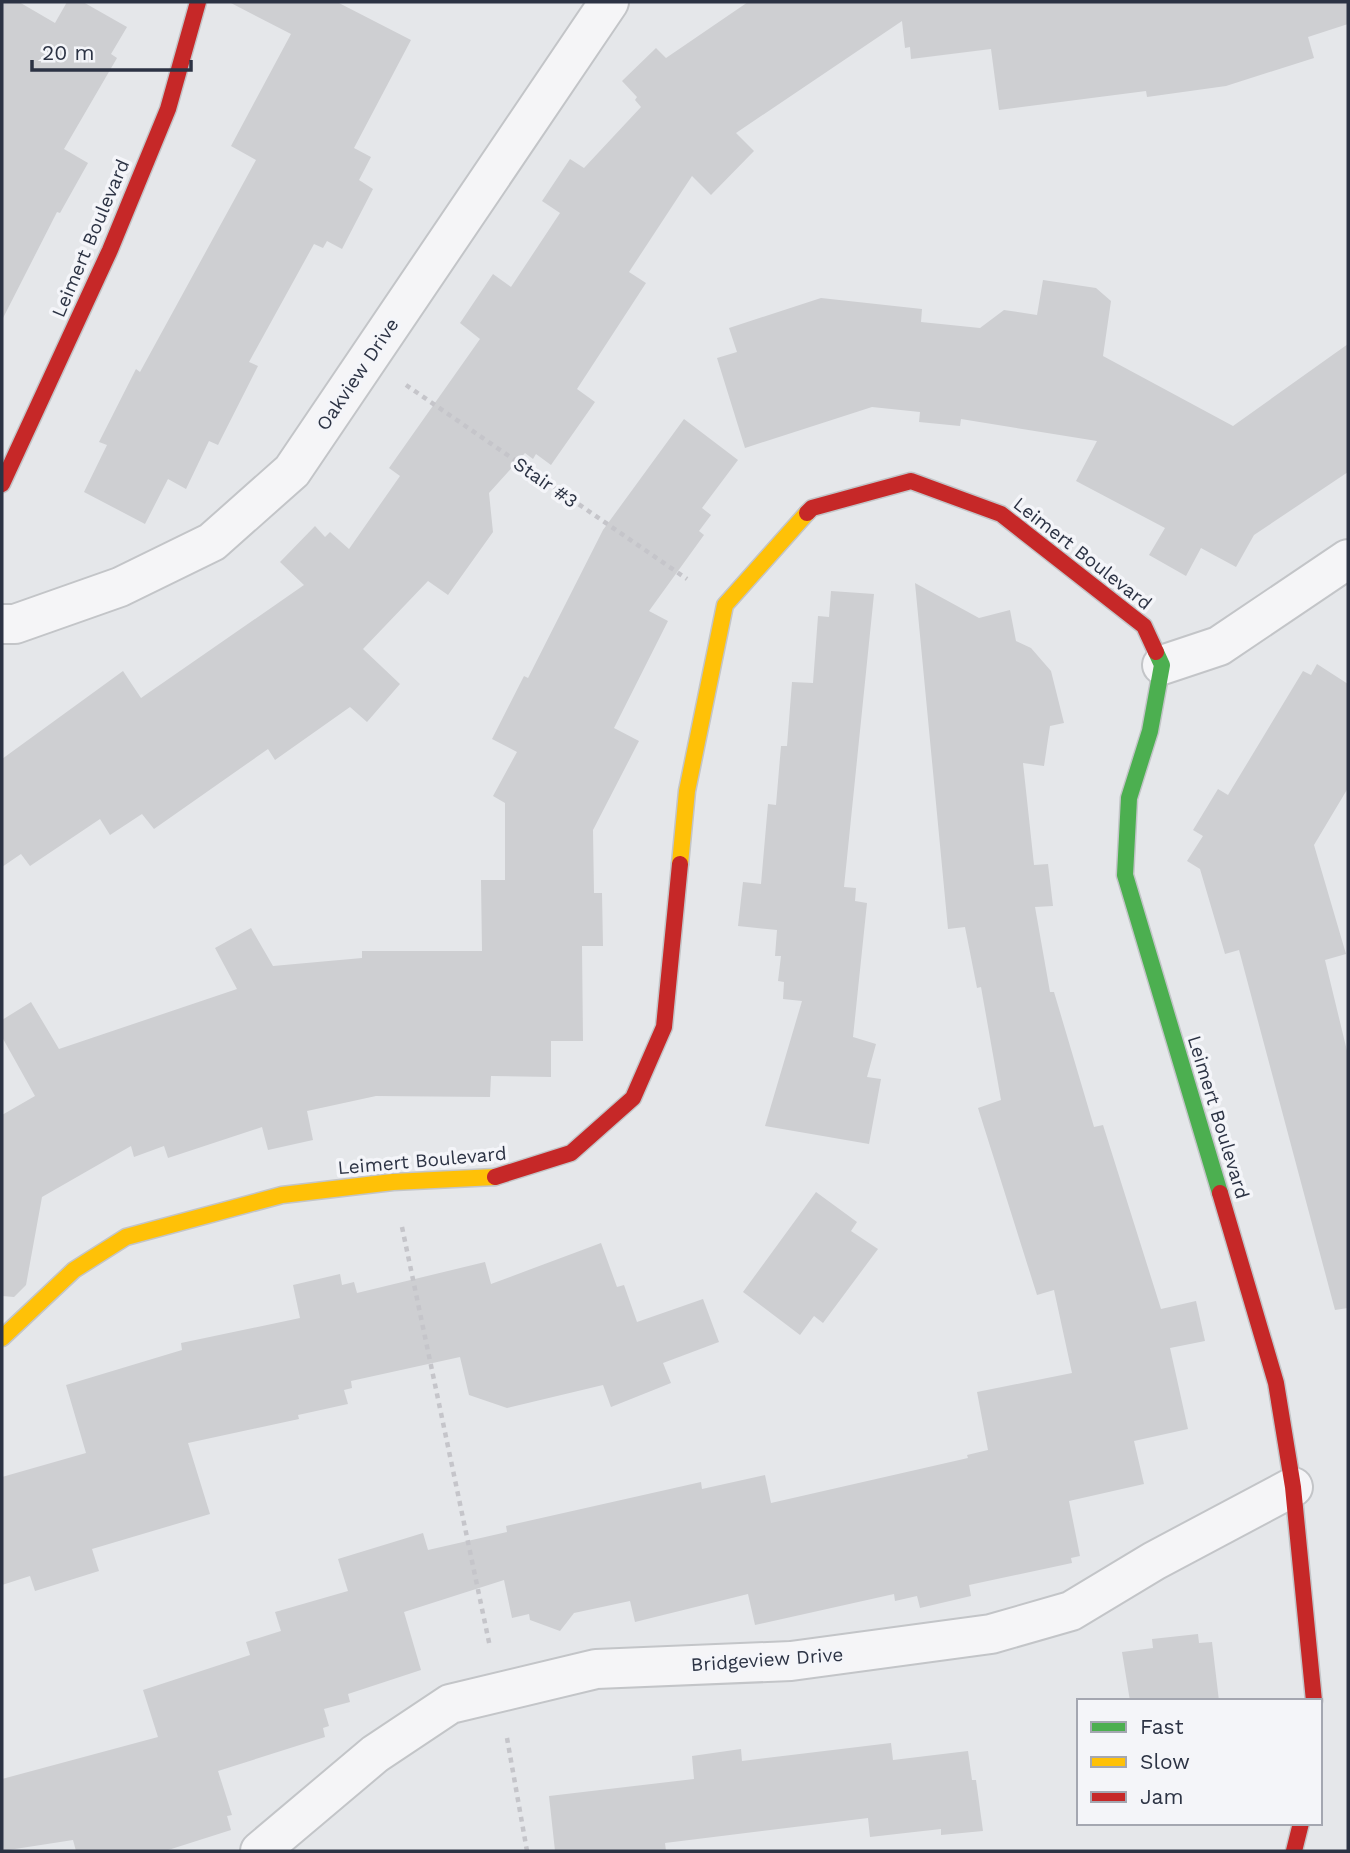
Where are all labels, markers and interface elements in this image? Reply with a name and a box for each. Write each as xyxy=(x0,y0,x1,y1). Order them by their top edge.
scale bar xyxy=(32,28,191,72)
text: 20 m xyxy=(42,40,94,65)
street label: Leimert Boulevard xyxy=(47,156,134,321)
street label: Oakview Drive xyxy=(311,314,403,435)
street label: Stair #3 xyxy=(509,452,582,513)
street label: Leimert Boulevard xyxy=(1009,492,1157,615)
street label: Leimert Boulevard xyxy=(1183,1033,1254,1202)
street label: Leimert Boulevard xyxy=(337,1142,508,1179)
street label: Bridgeview Drive xyxy=(690,1643,844,1676)
legend xyxy=(1077,1699,1322,1825)
text: Fast xyxy=(1140,1714,1184,1739)
text: Slow xyxy=(1140,1749,1190,1774)
text: Jam xyxy=(1140,1784,1183,1809)

